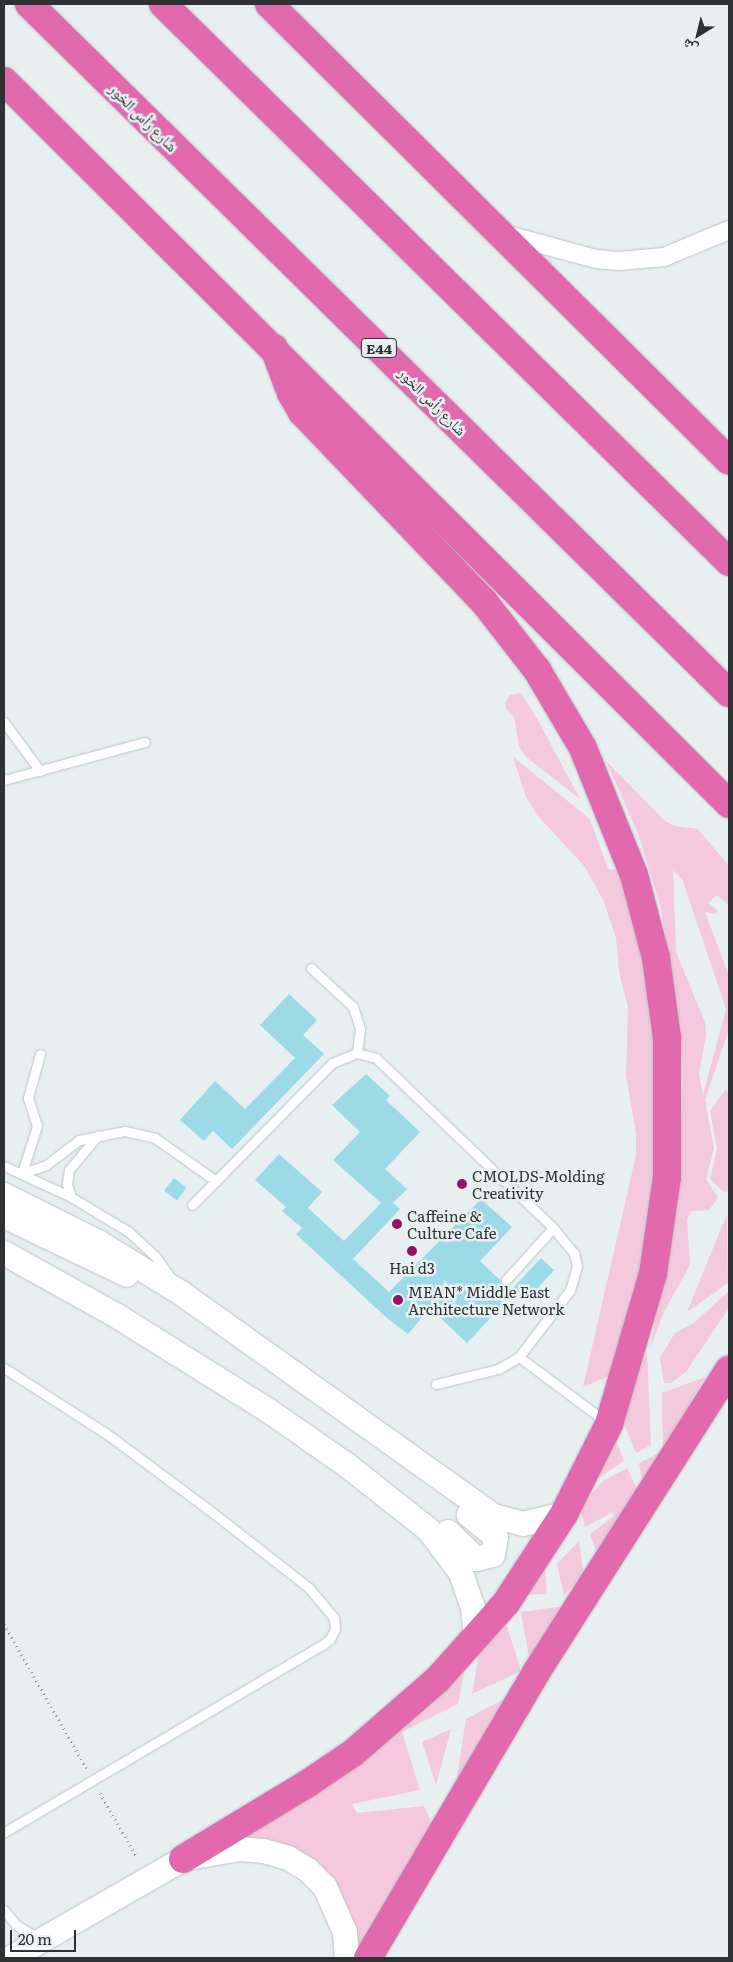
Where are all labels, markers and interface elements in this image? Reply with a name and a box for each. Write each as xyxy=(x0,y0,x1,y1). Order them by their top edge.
north arrow xyxy=(673,10,723,60)
text: ش xyxy=(677,35,701,60)
street label: شارع رأس الخور xyxy=(106,79,182,155)
road number: E44 xyxy=(360,336,398,359)
street label: شارع رأس الخور xyxy=(395,363,471,439)
place label: CMOLDS-Molding Creativity xyxy=(472,1166,605,1201)
marker: CMOLDS-Molding Creativity xyxy=(456,1178,468,1190)
place label: Caffeine & Culture Cafe xyxy=(407,1206,497,1241)
marker: Caffeine & Culture Cafe xyxy=(391,1218,403,1230)
marker: Hai d3 xyxy=(406,1245,418,1257)
place label: Hai d3 xyxy=(389,1259,435,1277)
place label: MEAN* Middle East Architecture Network xyxy=(408,1282,564,1317)
marker: MEAN* Middle East Architecture Network xyxy=(392,1294,404,1306)
scale bar xyxy=(12,1920,79,1952)
text: 20 m xyxy=(18,1927,52,1950)

